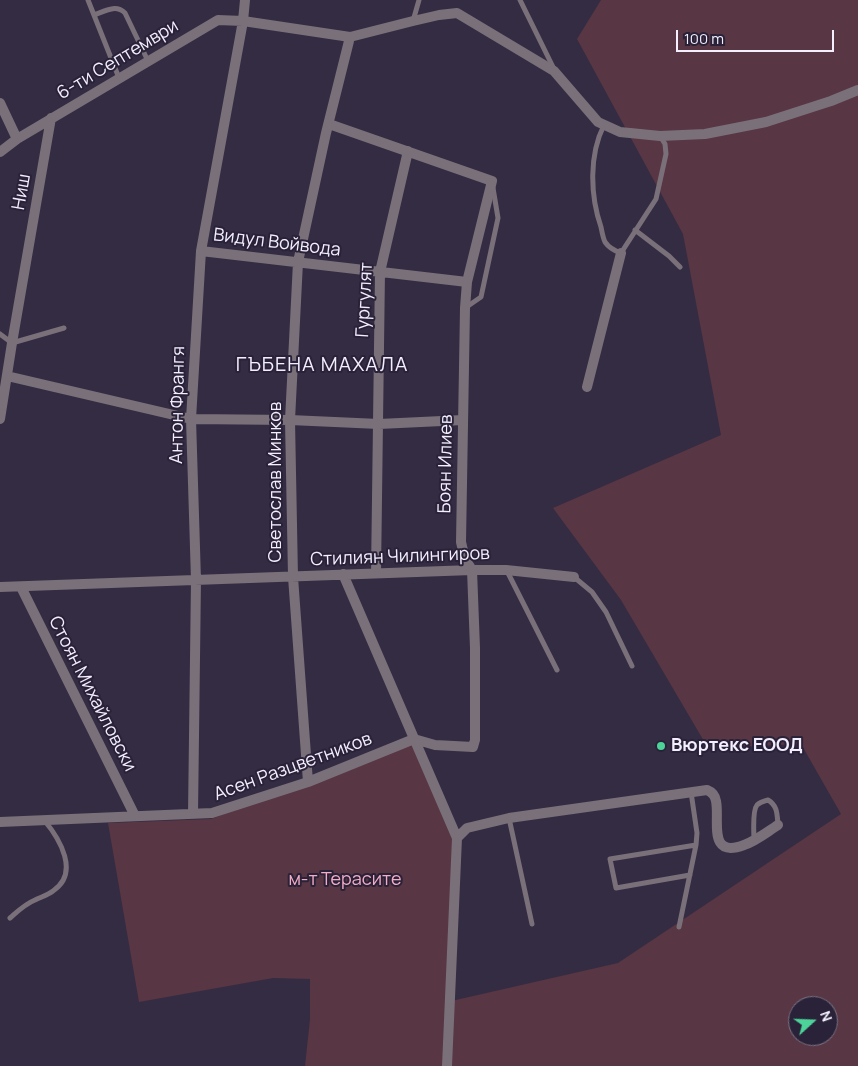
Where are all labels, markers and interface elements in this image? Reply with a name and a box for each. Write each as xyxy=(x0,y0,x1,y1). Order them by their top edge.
street label: 6-ти Септември xyxy=(53,15,183,105)
scale bar xyxy=(678,20,836,52)
text: 100 m xyxy=(684,28,724,49)
street label: Ниш xyxy=(8,172,36,212)
street label: Видул Войвода xyxy=(212,224,342,262)
street label: Гургулят xyxy=(352,262,378,338)
street label: Антон Франгя xyxy=(166,346,190,464)
district label: ГЪБЕНА МАХАЛА xyxy=(234,353,410,377)
street label: Светослав Минков xyxy=(265,402,287,562)
street label: Боян Илиев xyxy=(434,414,458,514)
street label: Стилиян Чилингиров xyxy=(310,543,490,571)
street label: Стоян Михайловски xyxy=(44,613,140,775)
street label: Асен Разцветников xyxy=(211,728,375,806)
place label: Вюртекс ЕООД xyxy=(671,735,803,757)
marker: Вюртекс ЕООД xyxy=(655,740,667,752)
park label: м-т Терасите xyxy=(288,869,402,891)
north arrow xyxy=(788,996,838,1046)
text: N xyxy=(816,1008,837,1024)

